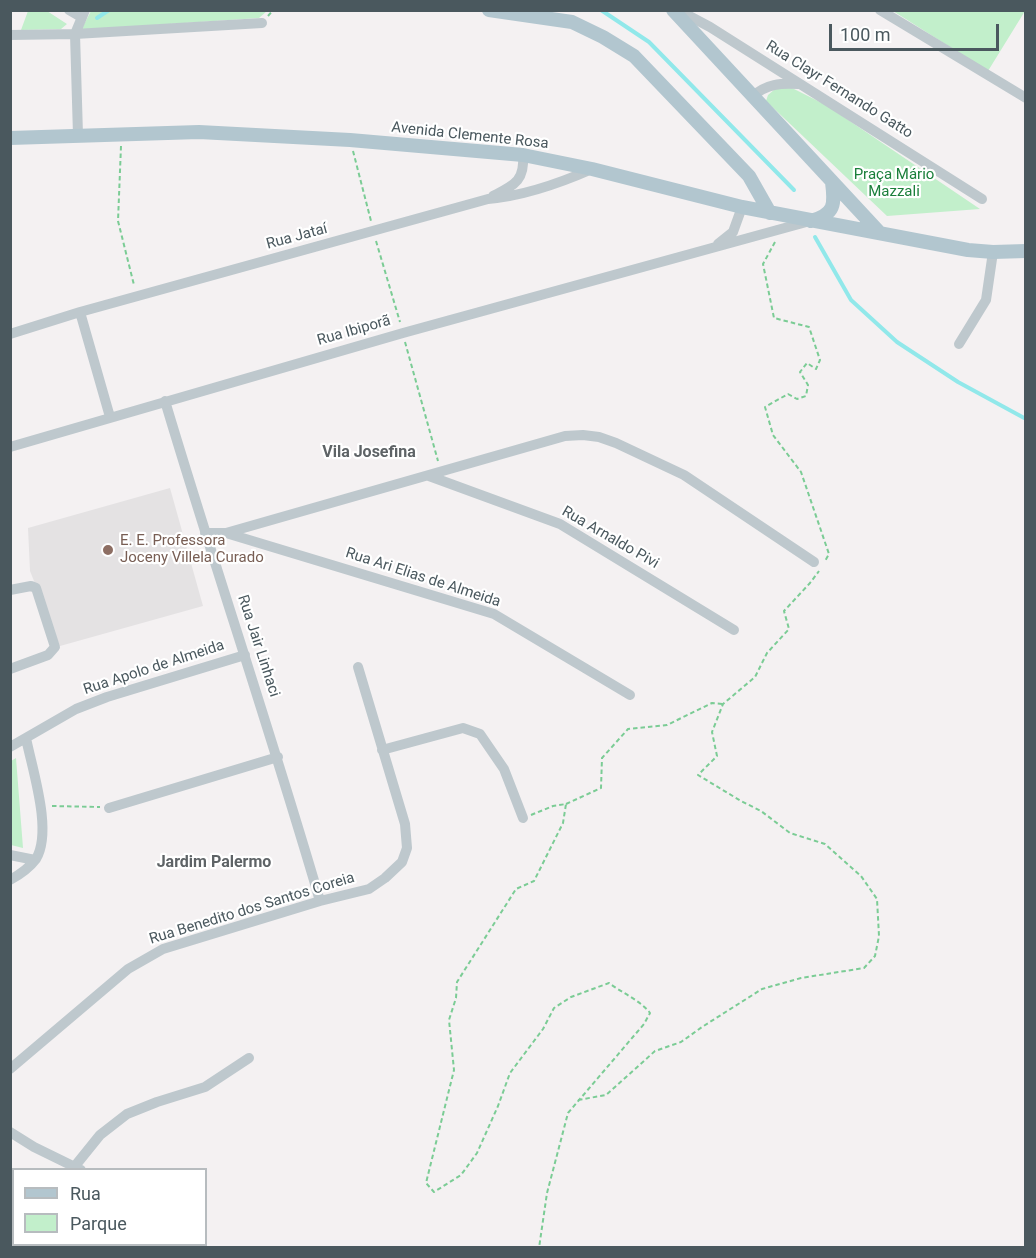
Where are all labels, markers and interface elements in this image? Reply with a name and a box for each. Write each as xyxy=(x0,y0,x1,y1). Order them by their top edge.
scale bar xyxy=(832,12,1002,50)
text: 100 m xyxy=(840,24,891,45)
street label: Rua Clayr Fernando Gatto xyxy=(762,37,916,143)
street label: Avenida Clemente Rosa xyxy=(391,119,549,153)
park label: Praça Mário Mazzali xyxy=(854,166,934,201)
street label: Rua Jataí xyxy=(264,220,330,254)
street label: Rua Ibiporã xyxy=(315,312,393,350)
district label: Vila Josefina xyxy=(322,443,416,463)
street label: Rua Arnaldo Pivi xyxy=(558,503,662,573)
place label: E. E. Professora Joceny Villela Curado xyxy=(120,532,264,567)
marker: E. E. Professora Joceny Villela Curado xyxy=(101,543,115,557)
street label: Rua Ari Elias de Almeida xyxy=(343,544,503,612)
street label: Rua Jair Linhaci xyxy=(233,593,283,699)
street label: Rua Apolo de Almeida xyxy=(81,637,227,699)
district label: Jardim Palermo xyxy=(157,853,271,873)
street label: Rua Benedito dos Santos Coreia xyxy=(147,869,357,949)
legend xyxy=(12,1168,207,1246)
text: Rua xyxy=(70,1183,101,1204)
text: Parque xyxy=(70,1213,127,1234)

